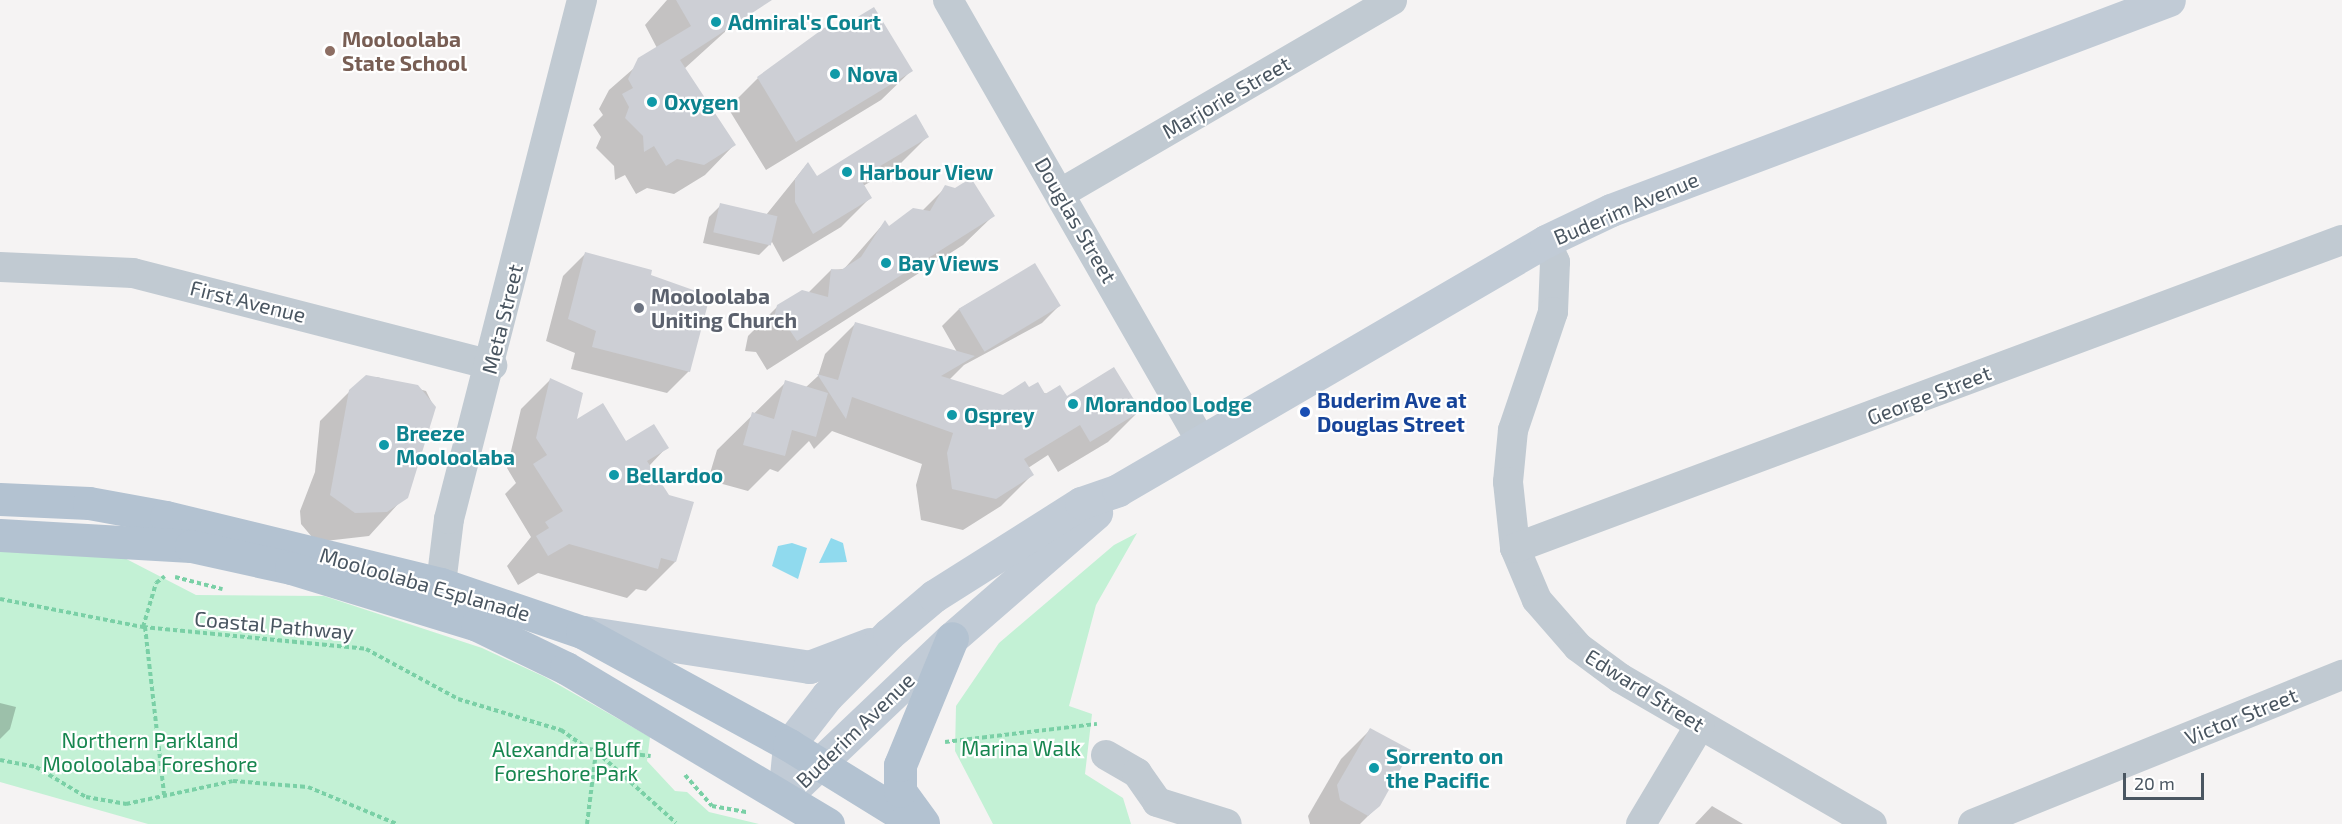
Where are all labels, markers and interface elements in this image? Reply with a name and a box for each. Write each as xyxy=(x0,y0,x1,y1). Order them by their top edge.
place label: Admiral's Court xyxy=(728,9,881,35)
marker: Admiral's Court xyxy=(709,15,723,29)
place label: Mooloolaba State School xyxy=(342,26,467,76)
marker: Mooloolaba State School xyxy=(323,44,337,58)
street label: Marjorie Street xyxy=(1158,50,1294,144)
place label: Nova xyxy=(847,61,898,87)
marker: Nova xyxy=(828,67,842,81)
place label: Oxygen xyxy=(664,89,739,115)
marker: Oxygen xyxy=(645,95,659,109)
street label: Douglas Street xyxy=(1030,153,1122,287)
place label: Harbour View xyxy=(859,159,994,185)
marker: Harbour View xyxy=(840,165,854,179)
street label: Buderim Avenue xyxy=(1550,166,1702,250)
place label: Bay Views xyxy=(898,250,1000,276)
marker: Bay Views xyxy=(879,256,893,270)
street label: Meta Street xyxy=(476,261,528,377)
street label: First Avenue xyxy=(187,274,309,328)
place label: Mooloolaba Uniting Church xyxy=(651,283,797,333)
marker: Mooloolaba Uniting Church xyxy=(632,301,646,315)
street label: George Street xyxy=(1863,360,1995,430)
place label: Buderim Ave at Douglas Street xyxy=(1317,387,1467,437)
place label: Morandoo Lodge xyxy=(1085,391,1252,417)
marker: Morandoo Lodge xyxy=(1066,397,1080,411)
place label: Osprey xyxy=(964,402,1035,428)
marker: Buderim Ave at Douglas Street xyxy=(1298,405,1312,419)
marker: Osprey xyxy=(945,408,959,422)
place label: Breeze Mooloolaba xyxy=(396,420,515,470)
marker: Breeze Mooloolaba xyxy=(377,438,391,452)
place label: Bellardoo xyxy=(626,462,723,488)
marker: Bellardoo xyxy=(607,468,621,482)
street label: Mooloolaba Esplanade xyxy=(317,542,533,626)
street label: Coastal Pathway xyxy=(193,605,355,645)
street label: Edward Street xyxy=(1581,643,1709,737)
street label: Buderim Avenue xyxy=(790,667,920,793)
street label: Victor Street xyxy=(2181,682,2301,750)
park label: Northern Parkland Mooloolaba Foreshore xyxy=(43,727,257,777)
park label: Marina Walk xyxy=(961,735,1081,761)
park label: Alexandra Bluff Foreshore Park xyxy=(492,736,640,786)
place label: Sorrento on the Pacific xyxy=(1386,743,1503,793)
marker: Sorrento on the Pacific xyxy=(1367,761,1381,775)
scale bar xyxy=(2126,761,2207,799)
text: 20 m xyxy=(2134,772,2175,794)

